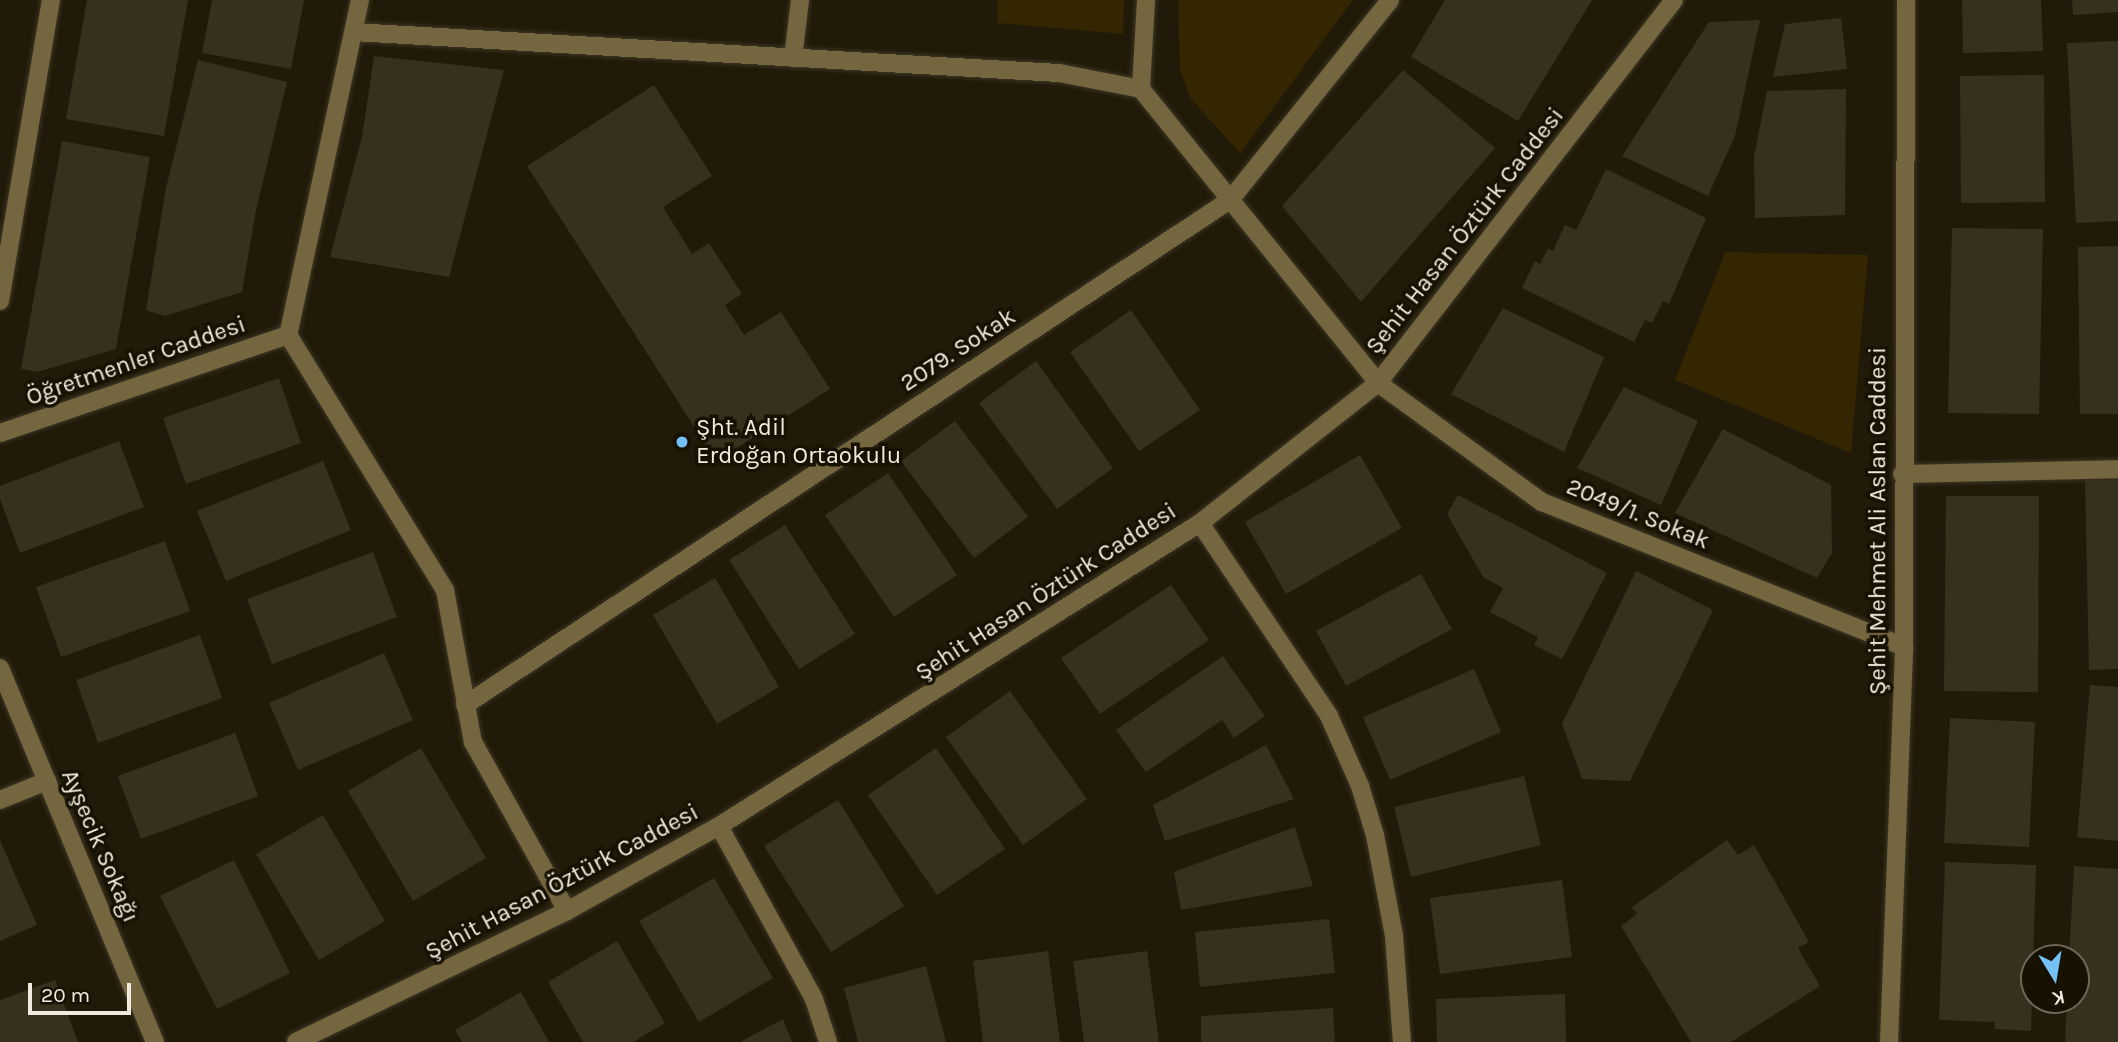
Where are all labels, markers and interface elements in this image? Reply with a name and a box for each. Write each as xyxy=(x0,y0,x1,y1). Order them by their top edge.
street label: Şehit Hasan Öztürk Caddesi xyxy=(1360,102,1570,360)
street label: 2079. Sokak xyxy=(895,302,1021,398)
street label: Öğretmenler Caddesi xyxy=(22,310,250,412)
street label: Şehit Mehmet Ali Aslan Caddesi xyxy=(1864,347,1892,695)
place label: Şht. Adil Erdoğan Ortaokulu xyxy=(696,414,901,470)
marker: Şht. Adil Erdoğan Ortaokulu xyxy=(674,434,690,450)
street label: 2049/1. Sokak xyxy=(1562,472,1714,556)
street label: Şehit Hasan Öztürk Caddesi xyxy=(910,497,1182,687)
street label: Ayşecik Sokağı xyxy=(55,765,145,927)
street label: Şehit Hasan Öztürk Caddesi xyxy=(420,798,704,966)
north arrow xyxy=(2020,944,2090,1014)
scale bar xyxy=(32,968,135,1012)
text: 20 m xyxy=(41,983,90,1007)
text: K xyxy=(2050,986,2067,1010)

